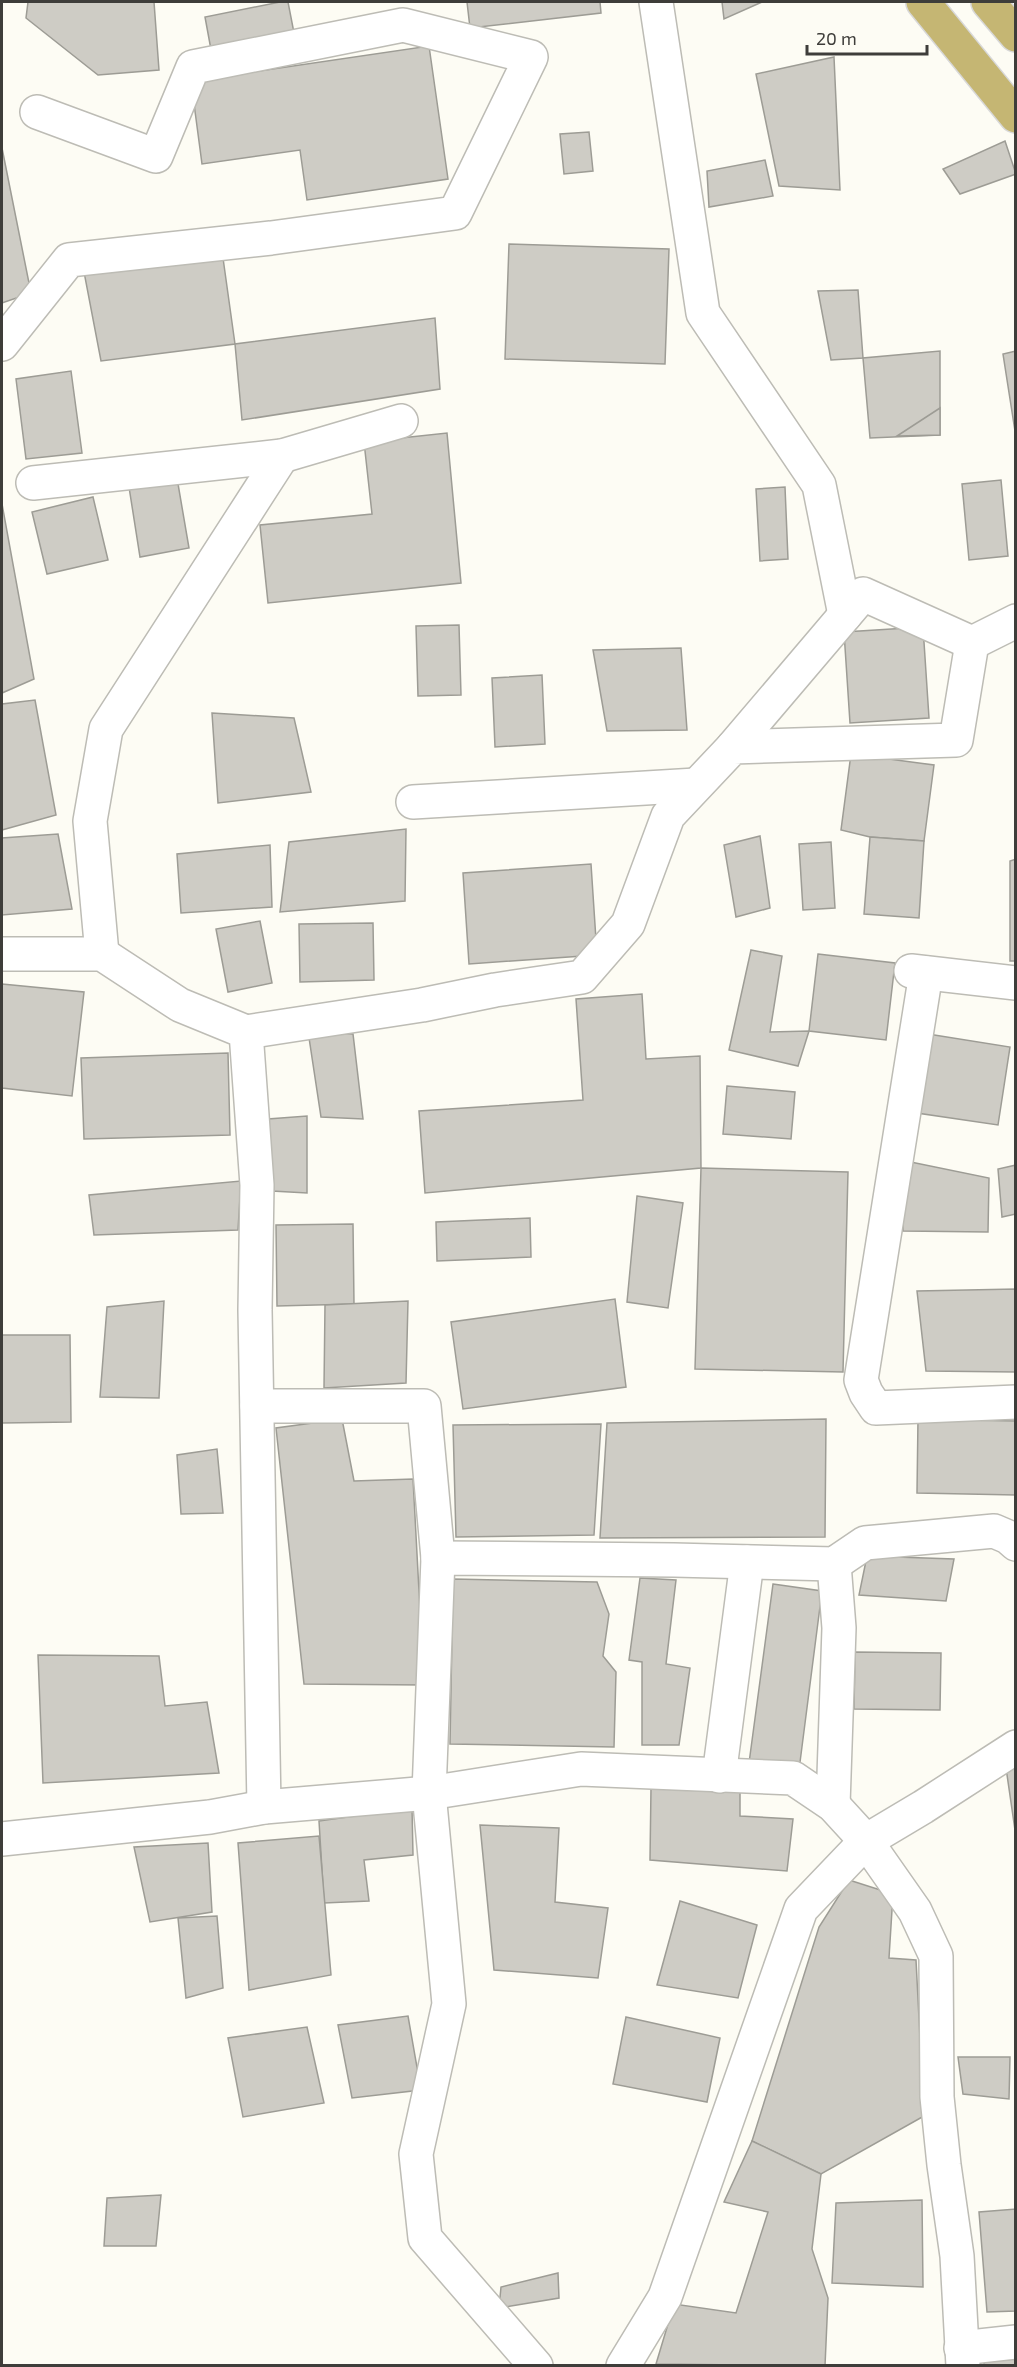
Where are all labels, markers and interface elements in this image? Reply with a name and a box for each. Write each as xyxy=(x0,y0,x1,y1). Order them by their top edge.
scale bar xyxy=(807,18,927,56)
text: 20 m xyxy=(816,27,857,49)

